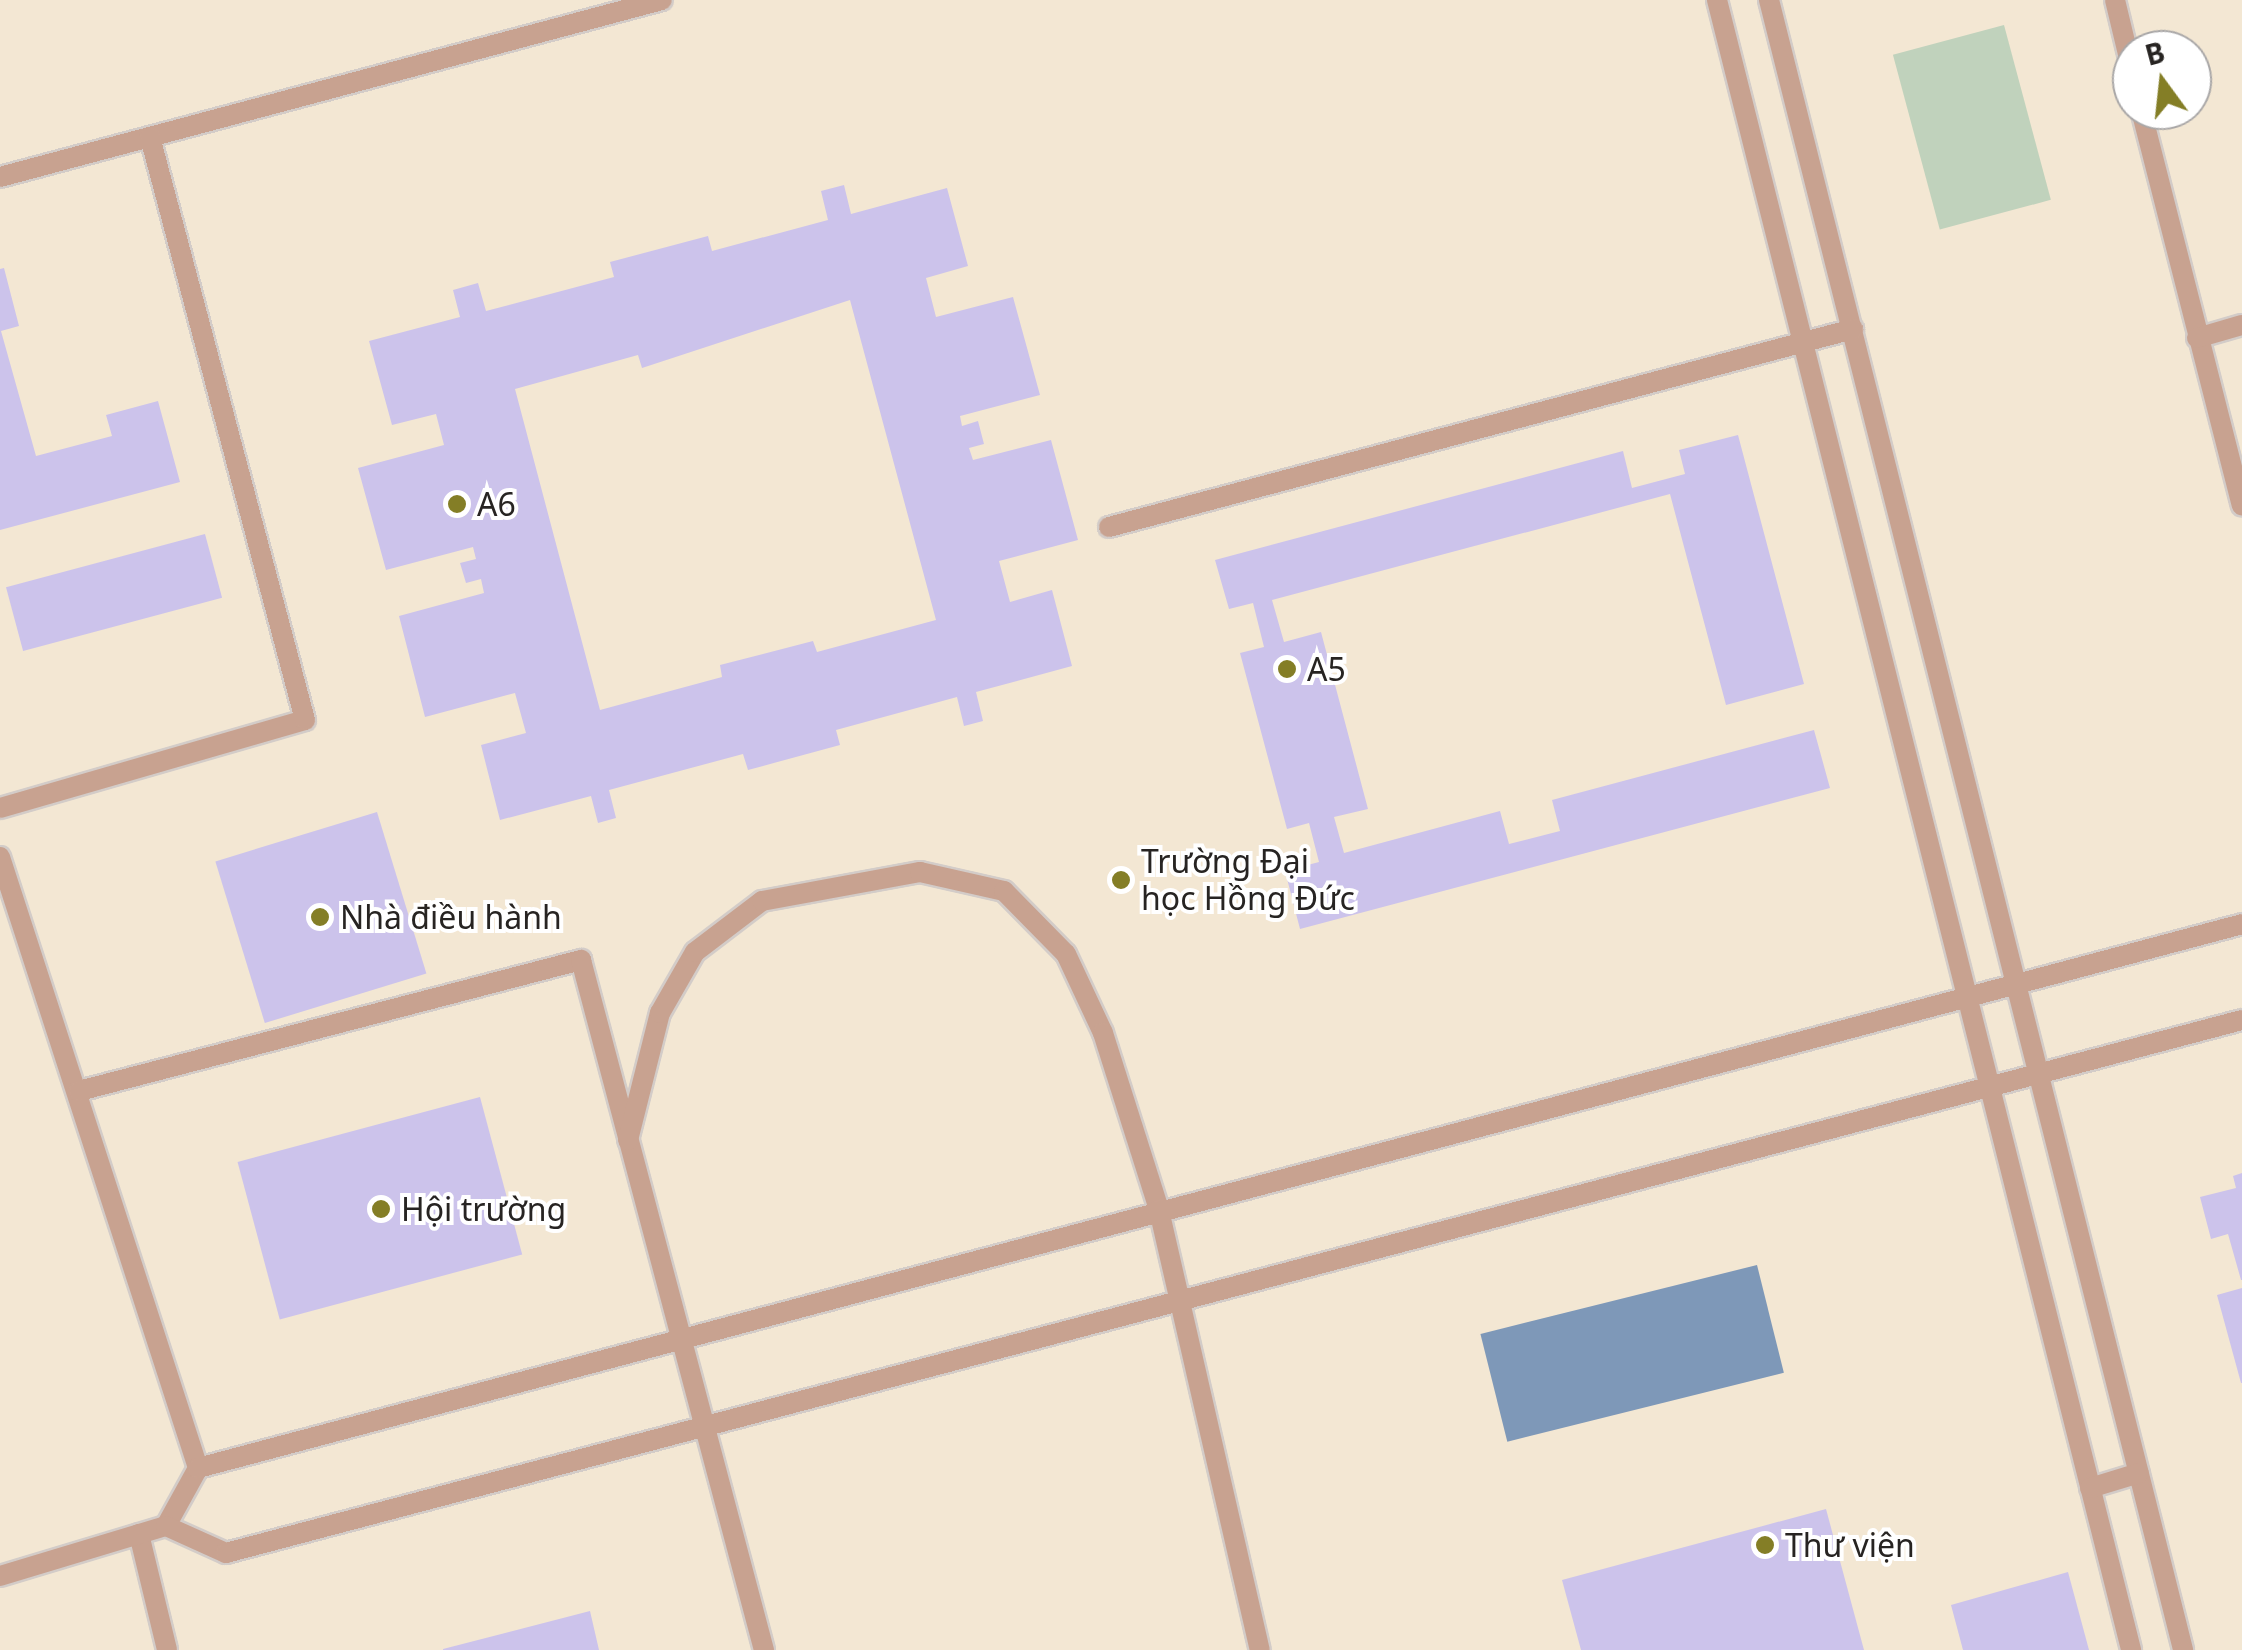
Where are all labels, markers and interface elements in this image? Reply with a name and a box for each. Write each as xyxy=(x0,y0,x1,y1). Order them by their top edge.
north arrow xyxy=(2112,30,2212,130)
text: B xyxy=(2141,32,2169,74)
place label: A6 xyxy=(477,485,516,523)
marker: A6 xyxy=(446,493,468,515)
place label: A5 xyxy=(1307,650,1346,688)
marker: A5 xyxy=(1276,658,1298,680)
place label: Trường Đại học Hồng Đức xyxy=(1141,843,1355,918)
marker: Trường Đại học Hồng Đức xyxy=(1110,869,1132,891)
place label: Nhà điều hành xyxy=(340,898,562,936)
marker: Nhà điều hành xyxy=(309,906,331,928)
place label: Hội trường xyxy=(401,1190,566,1228)
marker: Hội trường xyxy=(370,1198,392,1220)
place label: Thư viện xyxy=(1785,1526,1915,1564)
marker: Thư viện xyxy=(1754,1534,1776,1556)

